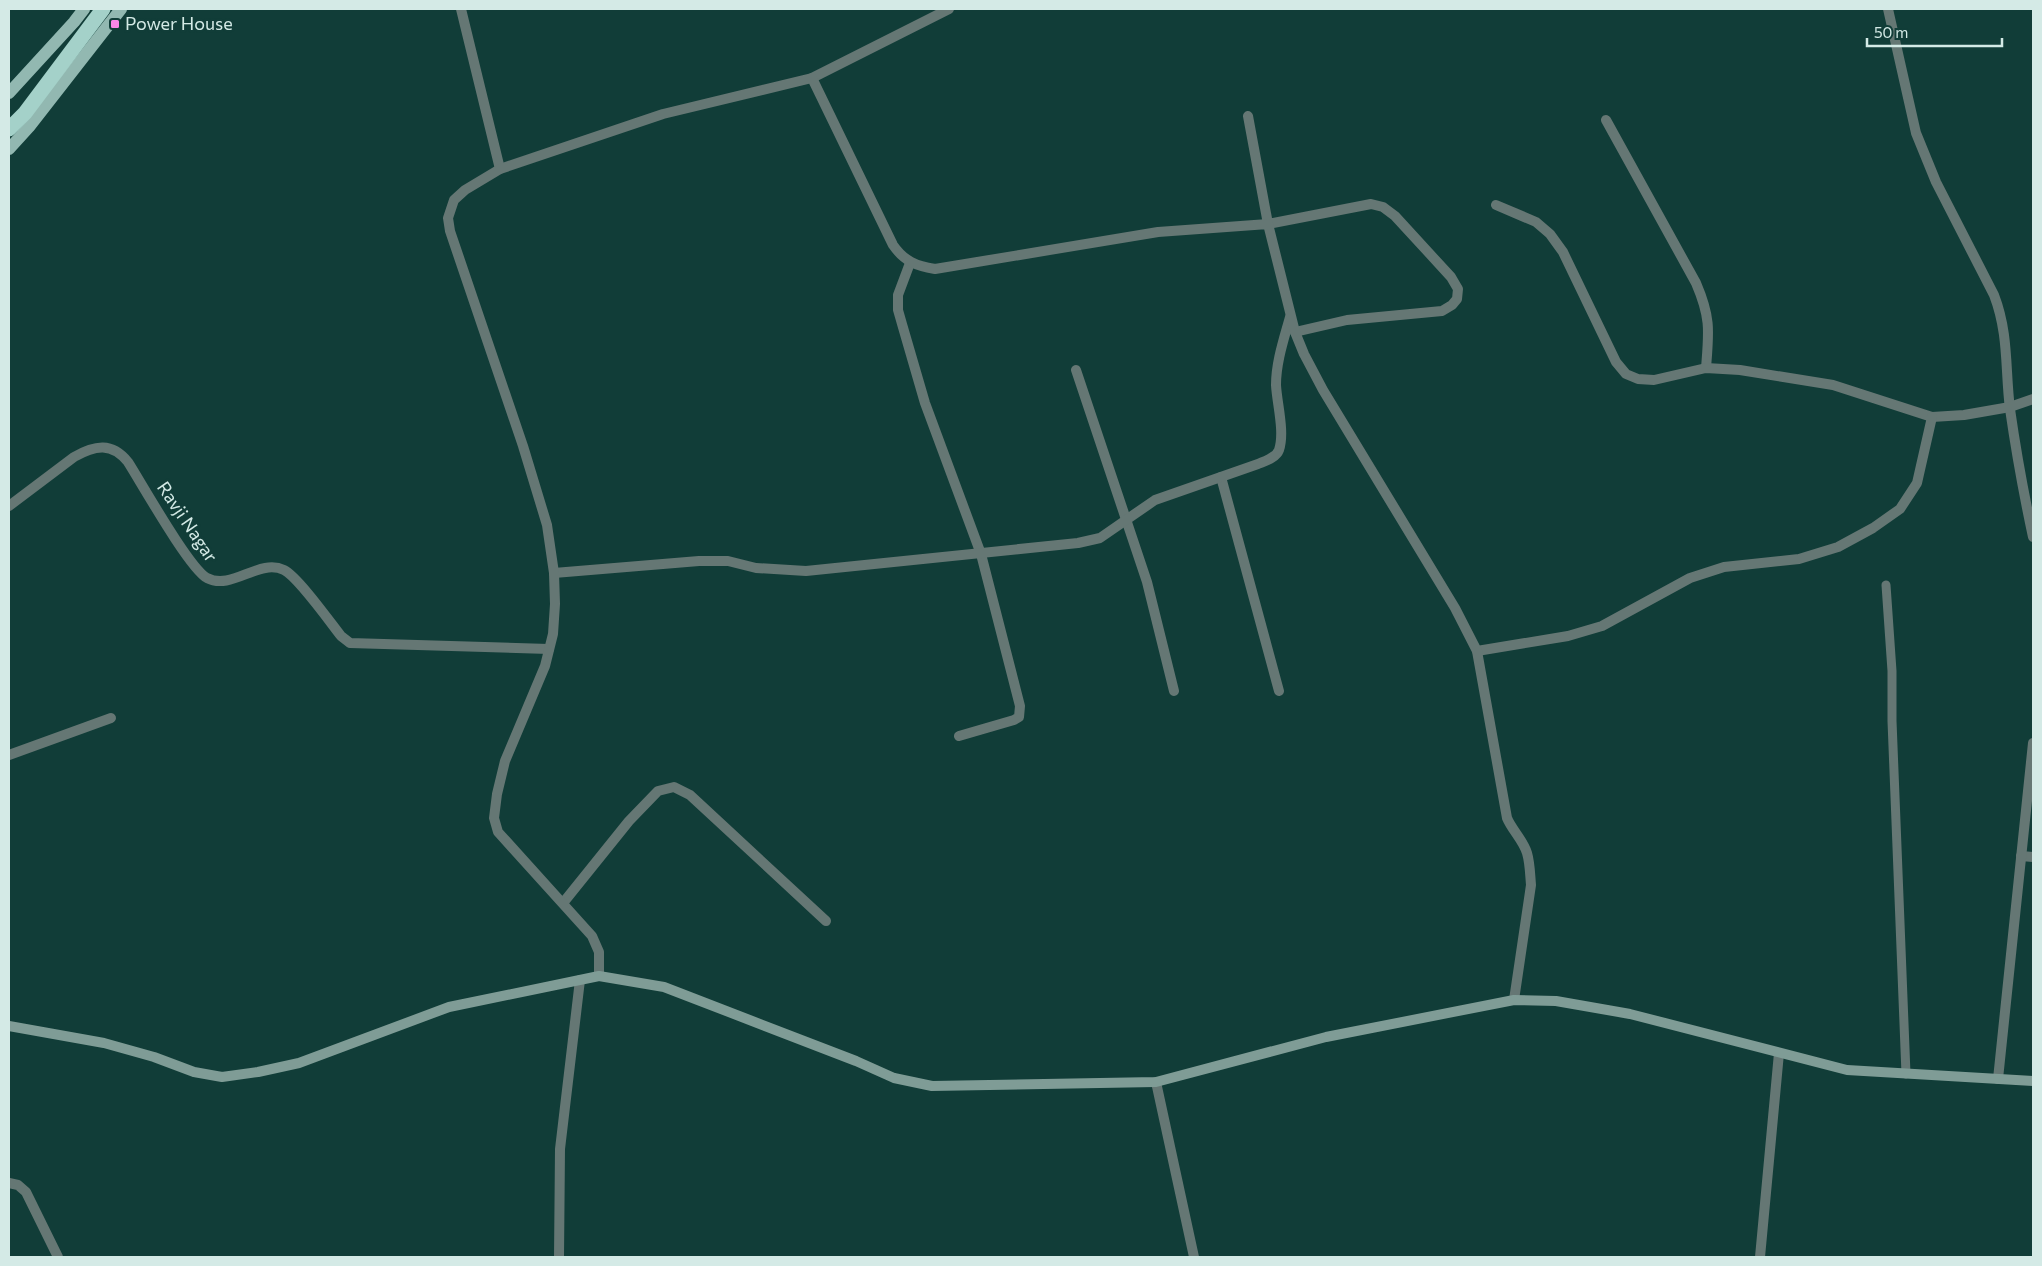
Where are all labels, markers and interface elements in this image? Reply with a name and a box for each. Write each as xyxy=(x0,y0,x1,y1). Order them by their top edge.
place label: Power House xyxy=(125,12,233,34)
scale bar xyxy=(1867,15,2002,47)
marker: Power House xyxy=(109,18,121,30)
text: 50 m xyxy=(1874,23,1908,41)
street label: Ravji Nagar xyxy=(153,477,223,566)

